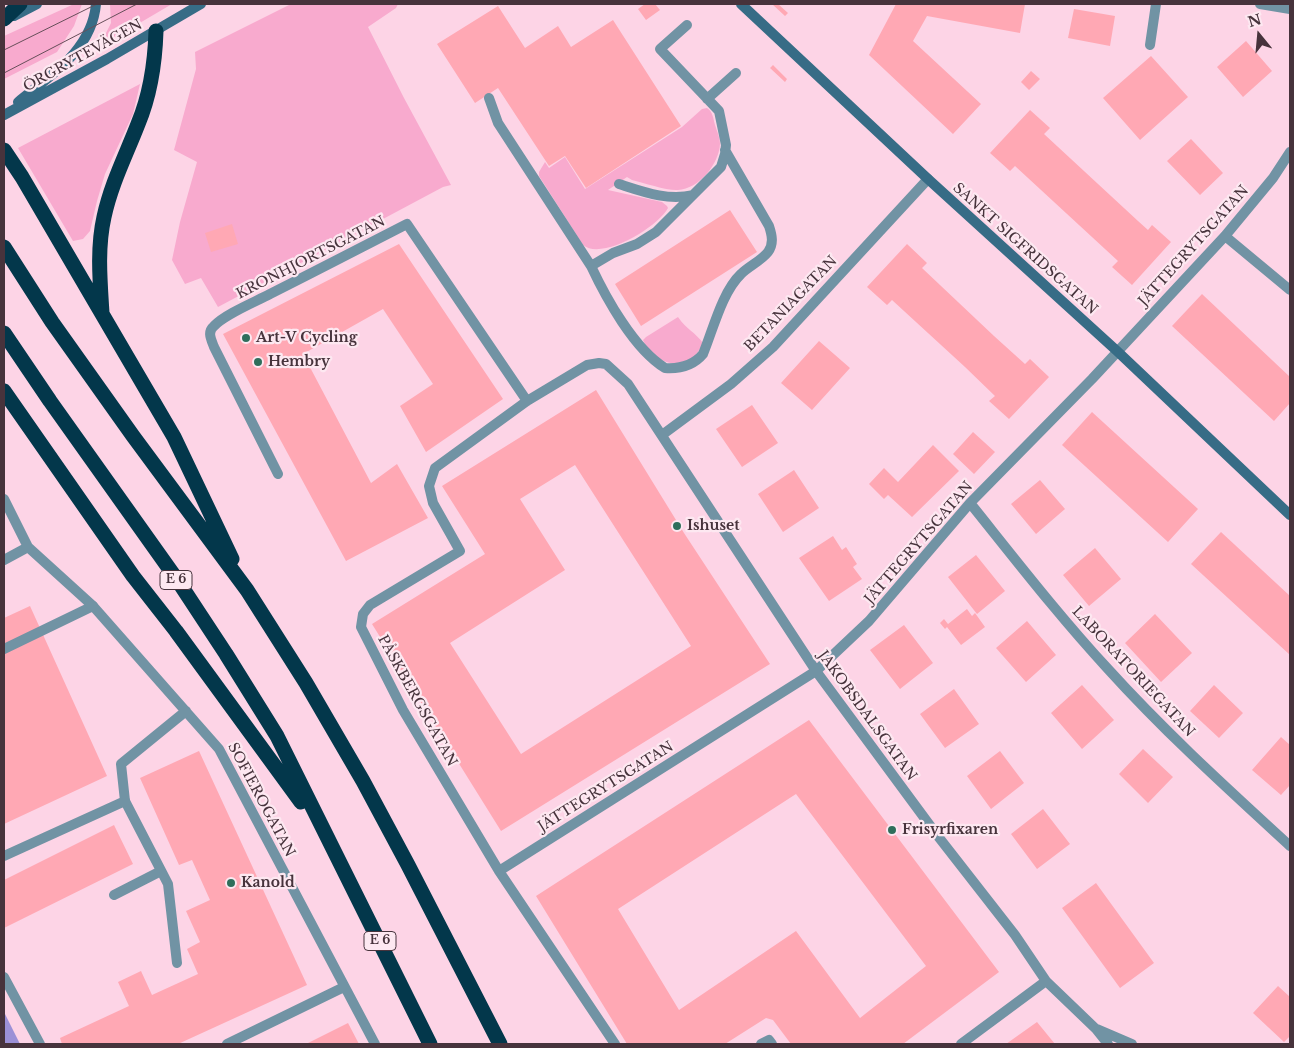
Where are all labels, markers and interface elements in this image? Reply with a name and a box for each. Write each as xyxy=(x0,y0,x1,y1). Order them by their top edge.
north arrow xyxy=(1234,10,1284,60)
text: N xyxy=(1246,10,1264,31)
street label: ÖRGRYTEVÄGEN xyxy=(20,16,146,96)
street label: SANKT SIGFRIDSGATAN xyxy=(949,180,1101,318)
street label: JÄTTEGRYTSGATAN xyxy=(1135,182,1253,310)
street label: KRONHJORTSGATAN xyxy=(234,213,388,303)
street label: BETANIAGATAN xyxy=(741,253,841,355)
place label: Art-V Cycling xyxy=(256,330,357,346)
marker: Art-V Cycling xyxy=(240,332,252,344)
place label: Hembry xyxy=(268,354,330,370)
marker: Hembry xyxy=(252,356,264,368)
street label: JÄTTEGRYTSGATAN xyxy=(861,478,977,608)
place label: Ishuset xyxy=(687,518,740,534)
marker: Ishuset xyxy=(671,520,683,532)
road number: E 6 xyxy=(160,570,192,590)
street label: LABORATORIEGATAN xyxy=(1068,603,1198,741)
street label: PÅSKBERGSGATAN xyxy=(374,632,460,770)
street label: JAKOBSDALSGATAN xyxy=(814,648,920,784)
street label: JÄTTEGRYTSGATAN xyxy=(535,738,677,836)
street label: SOFIEROGATAN xyxy=(224,740,298,860)
place label: Frisyrfixaren xyxy=(902,822,998,838)
marker: Frisyrfixaren xyxy=(886,824,898,836)
place label: Kanold xyxy=(241,875,295,891)
marker: Kanold xyxy=(225,877,237,889)
road number: E 6 xyxy=(364,931,396,950)

